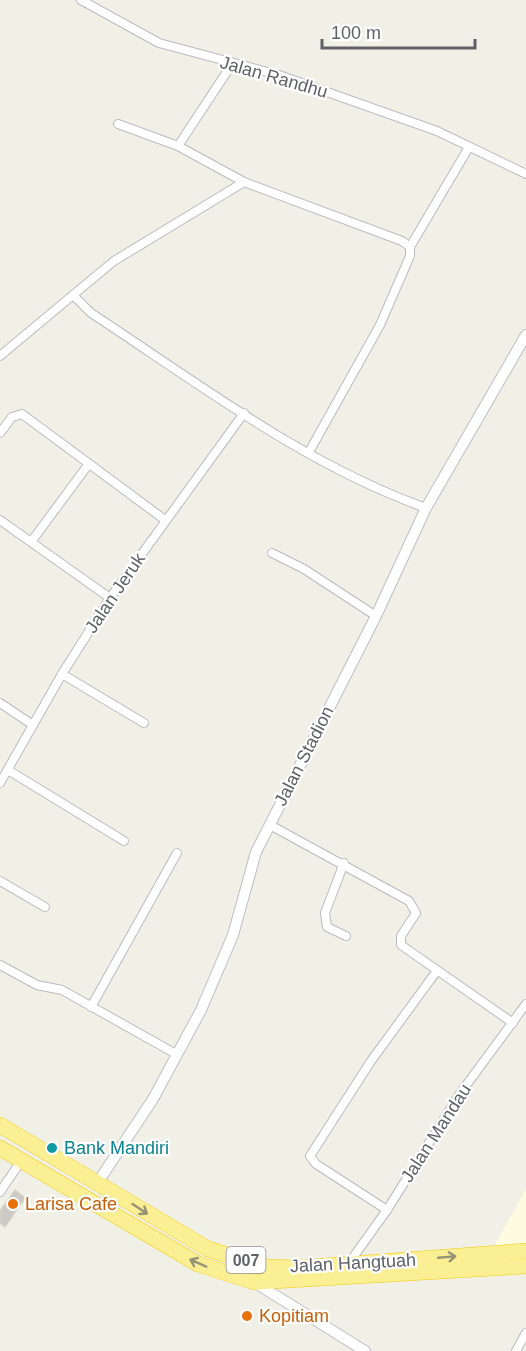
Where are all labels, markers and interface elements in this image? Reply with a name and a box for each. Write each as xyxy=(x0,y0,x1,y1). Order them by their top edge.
scale bar xyxy=(322,12,475,50)
text: 100 m xyxy=(331,23,381,43)
street label: Jalan Randhu xyxy=(218,52,330,102)
street label: Jalan Jeruk xyxy=(81,548,150,637)
street label: Jalan Stadion xyxy=(270,703,338,809)
street label: Jalan Mandau xyxy=(397,1080,475,1186)
place label: Bank Mandiri xyxy=(64,1138,169,1158)
marker: Bank Mandiri xyxy=(45,1141,59,1155)
place label: Larisa Cafe xyxy=(25,1194,117,1214)
marker: Larisa Cafe xyxy=(6,1197,20,1211)
one-way arrow xyxy=(131,1203,148,1215)
road number: 007 xyxy=(226,1247,266,1273)
street label: Jalan Hangtuah xyxy=(290,1250,416,1276)
one-way arrow xyxy=(437,1251,457,1262)
one-way arrow xyxy=(190,1257,208,1268)
place label: Kopitiam xyxy=(259,1306,329,1326)
marker: Kopitiam xyxy=(240,1309,254,1323)

